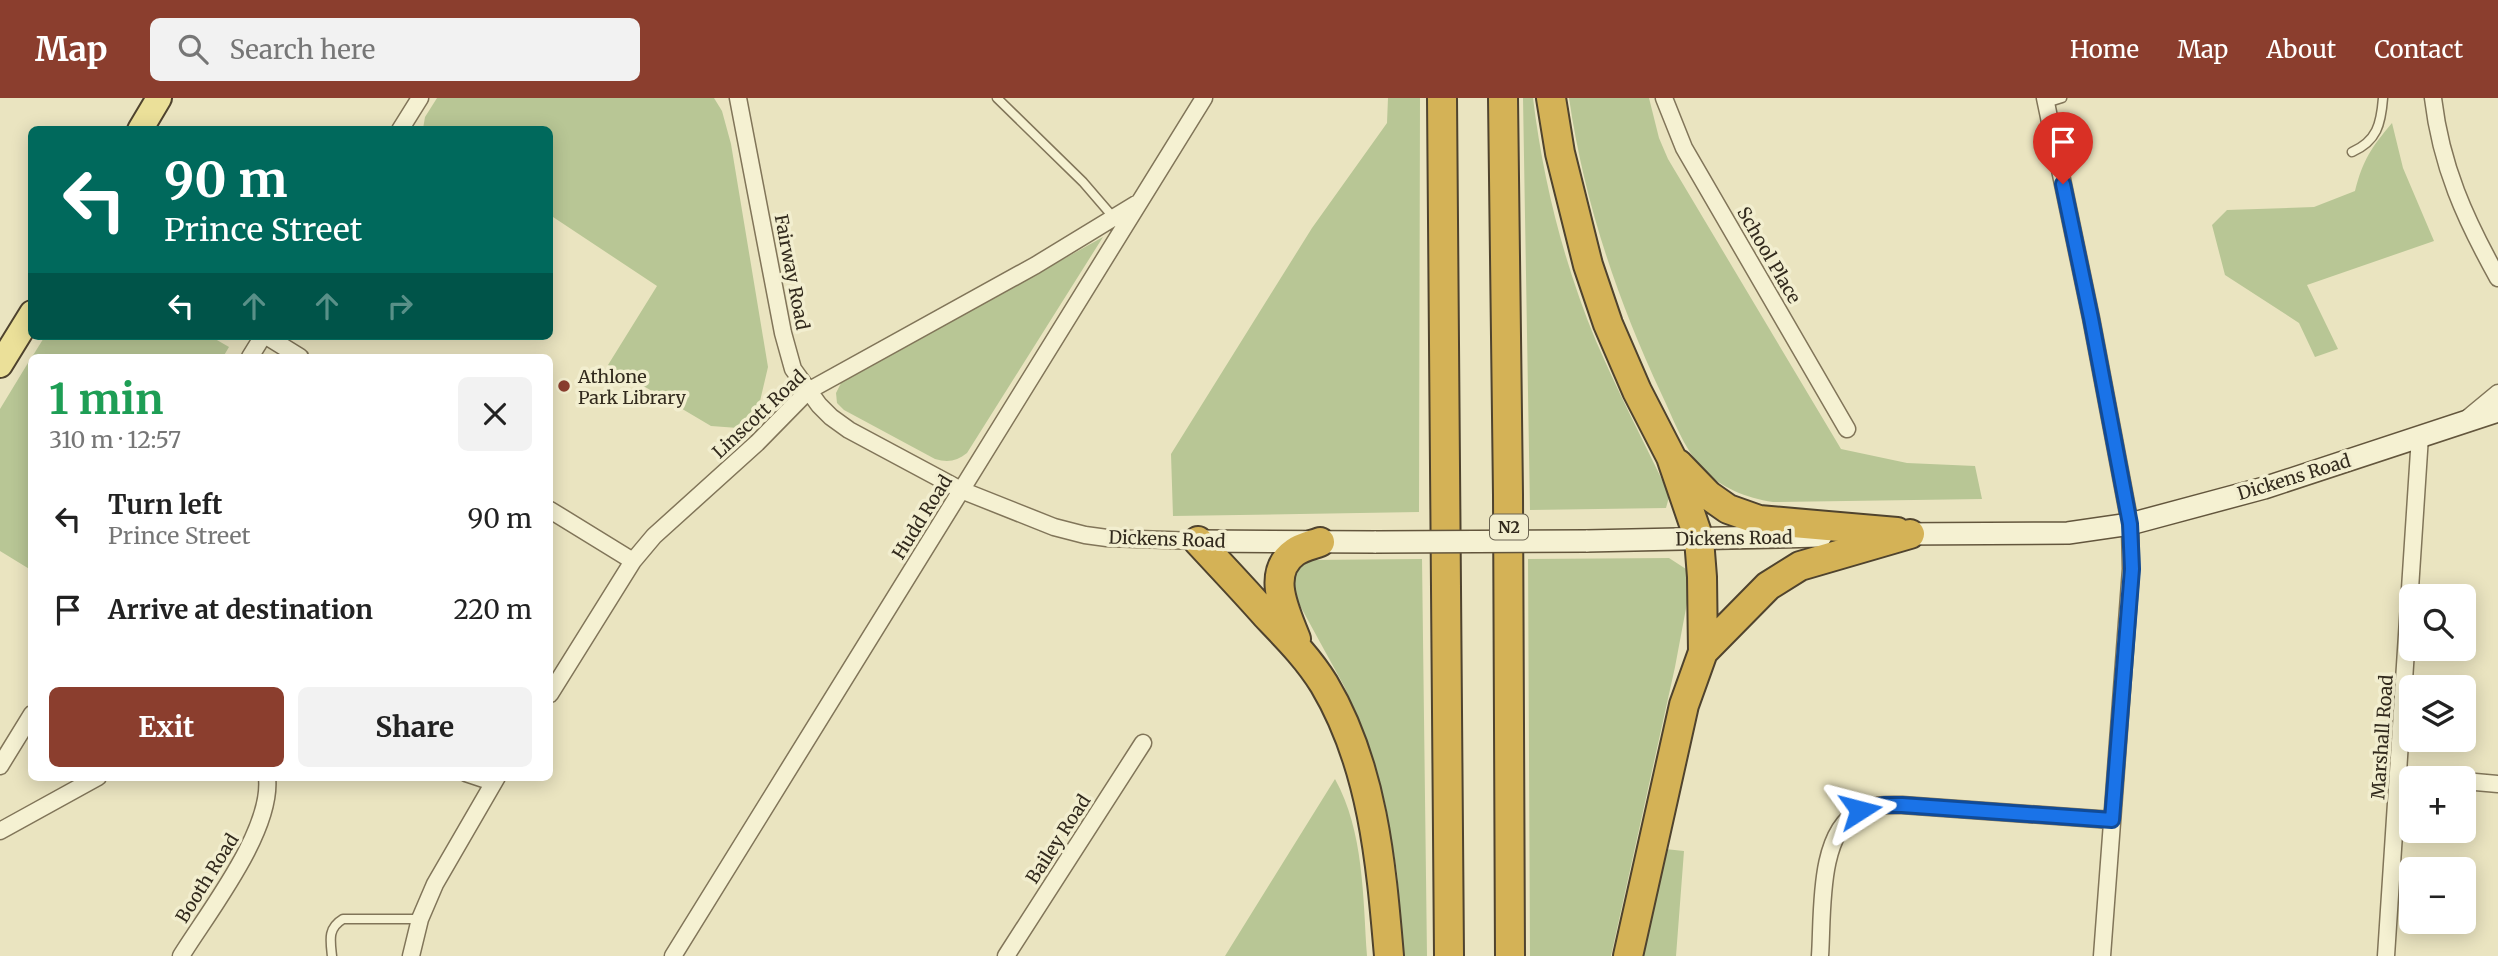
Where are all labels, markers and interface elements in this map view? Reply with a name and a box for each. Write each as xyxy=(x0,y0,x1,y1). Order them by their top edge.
search box xyxy=(150,18,640,81)
text: Map xyxy=(35,29,108,70)
icon: search xyxy=(174,30,212,68)
text: Search here xyxy=(230,33,375,66)
text: Home xyxy=(2070,34,2139,65)
text: Map xyxy=(2177,34,2228,65)
text: About xyxy=(2266,34,2336,65)
text: Contact xyxy=(2374,34,2463,65)
pin xyxy=(2033,112,2093,184)
icon: arrive xyxy=(2044,123,2082,161)
text: 90 m xyxy=(164,149,288,210)
icon: left xyxy=(49,154,140,245)
street label: School Place xyxy=(1732,203,1806,307)
text: Prince Street xyxy=(164,210,362,250)
street label: Fairway Road xyxy=(770,212,815,332)
icon: left xyxy=(162,287,200,325)
icon: ahead xyxy=(235,287,273,325)
icon: ahead xyxy=(308,287,346,325)
icon: right xyxy=(381,287,419,325)
place label: Athlone Park Library xyxy=(577,365,687,409)
street label: Linscott Road xyxy=(708,365,811,463)
text: 1 min xyxy=(49,373,163,425)
button: close xyxy=(458,377,532,451)
marker: Athlone Park Library xyxy=(556,378,572,394)
text: 310 m · 12:57 xyxy=(49,425,181,454)
street label: Dickens Road xyxy=(2235,449,2354,505)
street label: Hudd Road xyxy=(887,471,957,563)
text: Turn left xyxy=(108,488,222,521)
icon: left xyxy=(49,500,87,538)
text: 90 m xyxy=(468,502,532,535)
road number: N2 xyxy=(1490,514,1528,540)
text: Prince Street xyxy=(108,521,250,550)
street label: Dickens Road xyxy=(1108,525,1226,553)
street label: Dickens Road xyxy=(1675,525,1793,551)
map controls xyxy=(2399,584,2476,934)
button: search xyxy=(2399,584,2476,661)
icon: arrive xyxy=(49,591,87,629)
text: Arrive at destination xyxy=(108,593,373,626)
text: 220 m xyxy=(453,593,532,626)
street label: Marshall Road xyxy=(2366,674,2398,800)
button: layers xyxy=(2399,675,2476,752)
button: Exit xyxy=(49,687,284,767)
button: Share xyxy=(298,687,532,767)
button: + xyxy=(2399,766,2476,843)
position arrow xyxy=(1823,773,1897,847)
street label: Bailey Road xyxy=(1021,790,1095,888)
street label: Booth Road xyxy=(171,829,244,927)
button: − xyxy=(2399,857,2476,934)

